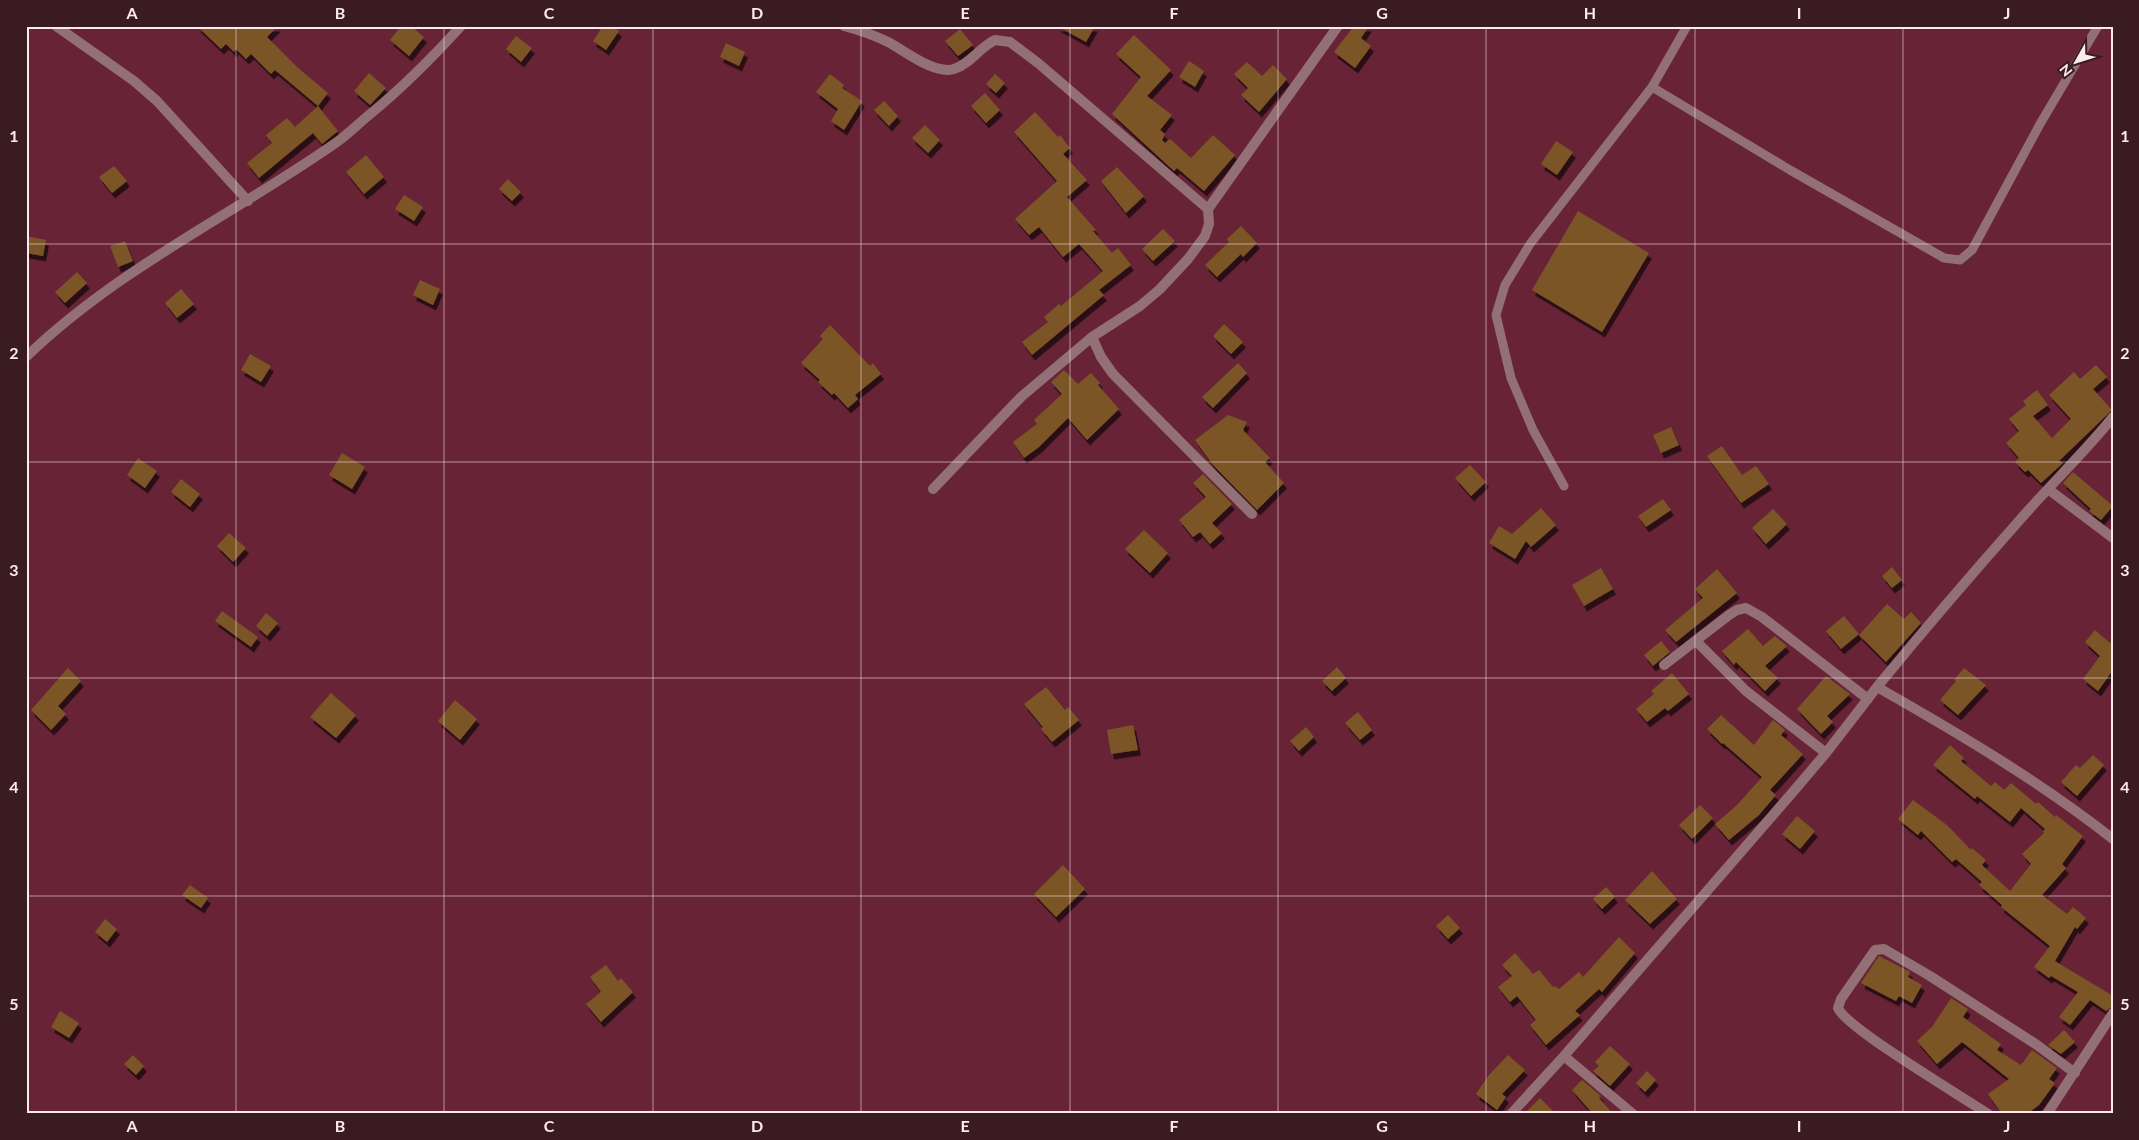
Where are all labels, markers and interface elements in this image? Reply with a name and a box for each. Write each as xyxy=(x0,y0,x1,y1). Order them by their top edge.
text: A xyxy=(125,3,138,22)
text: B xyxy=(335,3,345,22)
text: C xyxy=(544,3,555,22)
text: D xyxy=(751,3,763,22)
text: E xyxy=(960,3,970,22)
text: F xyxy=(1169,3,1179,22)
text: G xyxy=(1376,3,1388,22)
text: H xyxy=(1584,3,1596,22)
text: I xyxy=(1797,3,1801,22)
text: J xyxy=(2004,3,2010,22)
north arrow xyxy=(2052,38,2102,88)
text: N xyxy=(2056,61,2076,80)
text: 1 xyxy=(9,126,19,145)
text: 1 xyxy=(2120,126,2130,145)
text: 2 xyxy=(9,343,19,362)
text: 2 xyxy=(2120,343,2130,362)
text: 3 xyxy=(9,560,19,579)
text: 3 xyxy=(2120,560,2130,579)
text: 4 xyxy=(9,777,19,796)
text: 4 xyxy=(2120,777,2130,796)
text: 5 xyxy=(9,994,19,1013)
text: 5 xyxy=(2120,994,2130,1013)
text: A xyxy=(125,1116,138,1135)
text: B xyxy=(335,1116,345,1135)
text: C xyxy=(544,1116,555,1135)
text: D xyxy=(751,1116,763,1135)
text: E xyxy=(960,1116,970,1135)
text: F xyxy=(1169,1116,1179,1135)
text: G xyxy=(1376,1116,1388,1135)
text: H xyxy=(1584,1116,1596,1135)
text: I xyxy=(1797,1116,1801,1135)
text: J xyxy=(2004,1116,2010,1135)

